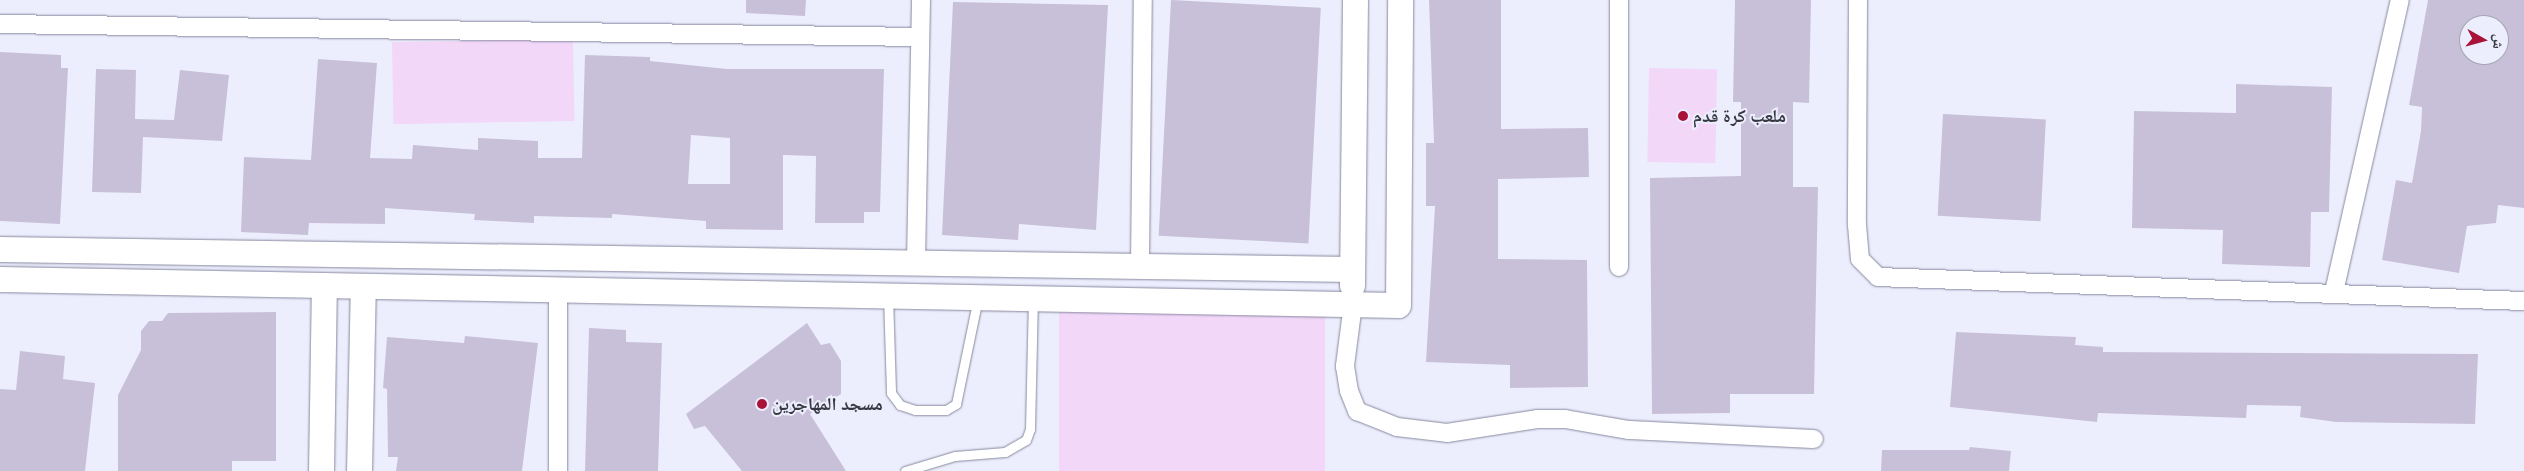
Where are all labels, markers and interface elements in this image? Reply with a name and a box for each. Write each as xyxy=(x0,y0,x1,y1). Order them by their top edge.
north arrow xyxy=(2459,15,2509,65)
text: ش xyxy=(2489,33,2508,50)
place label: ملعب كرة قدم xyxy=(1693,105,1786,127)
marker: ملعب كرة قدم xyxy=(1677,110,1689,122)
place label: مسجد المهاجرين xyxy=(772,393,883,415)
marker: مسجد المهاجرين xyxy=(756,398,768,410)

